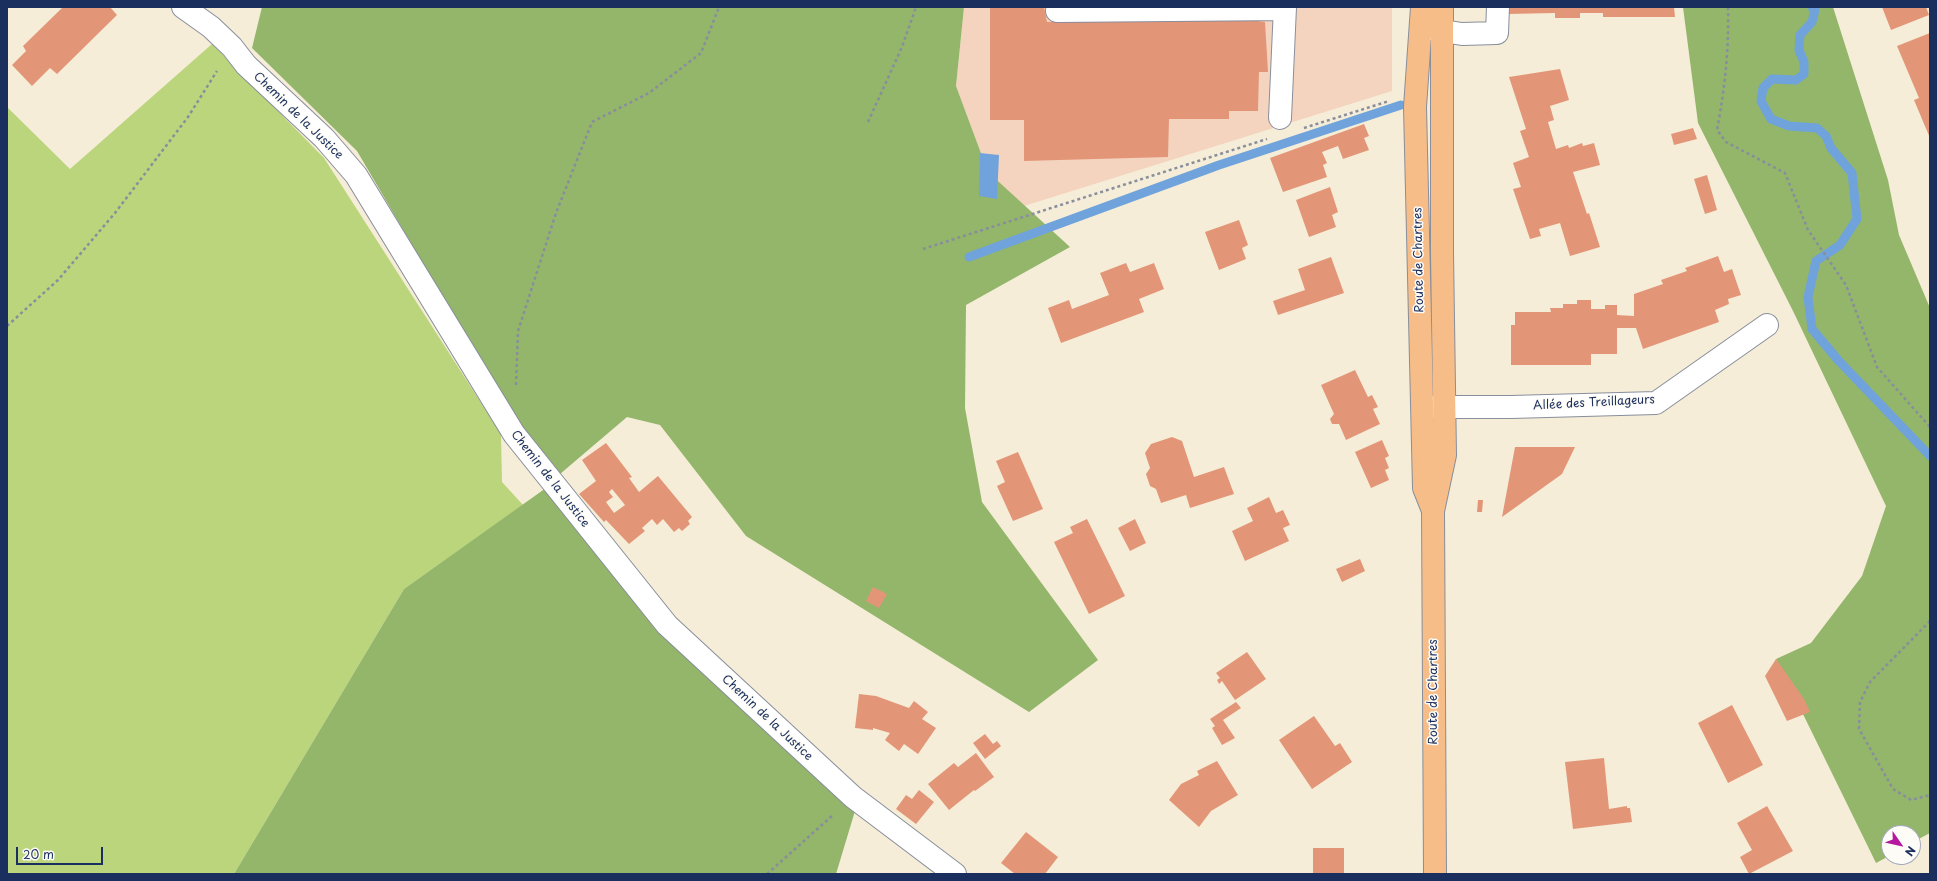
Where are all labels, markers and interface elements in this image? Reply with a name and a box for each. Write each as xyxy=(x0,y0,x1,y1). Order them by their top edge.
street label: Chemin de la Justice xyxy=(250,69,346,163)
street label: Route de Chartres xyxy=(1411,207,1427,313)
street label: Allée des Treillageurs xyxy=(1533,393,1655,413)
street label: Chemin de la Justice xyxy=(508,428,592,530)
street label: Route de Chartres xyxy=(1427,639,1441,745)
street label: Chemin de la Justice xyxy=(719,672,815,764)
north arrow xyxy=(1881,825,1921,865)
scale bar xyxy=(18,839,105,865)
text: N xyxy=(1901,843,1920,860)
text: 20 m xyxy=(23,845,54,863)

